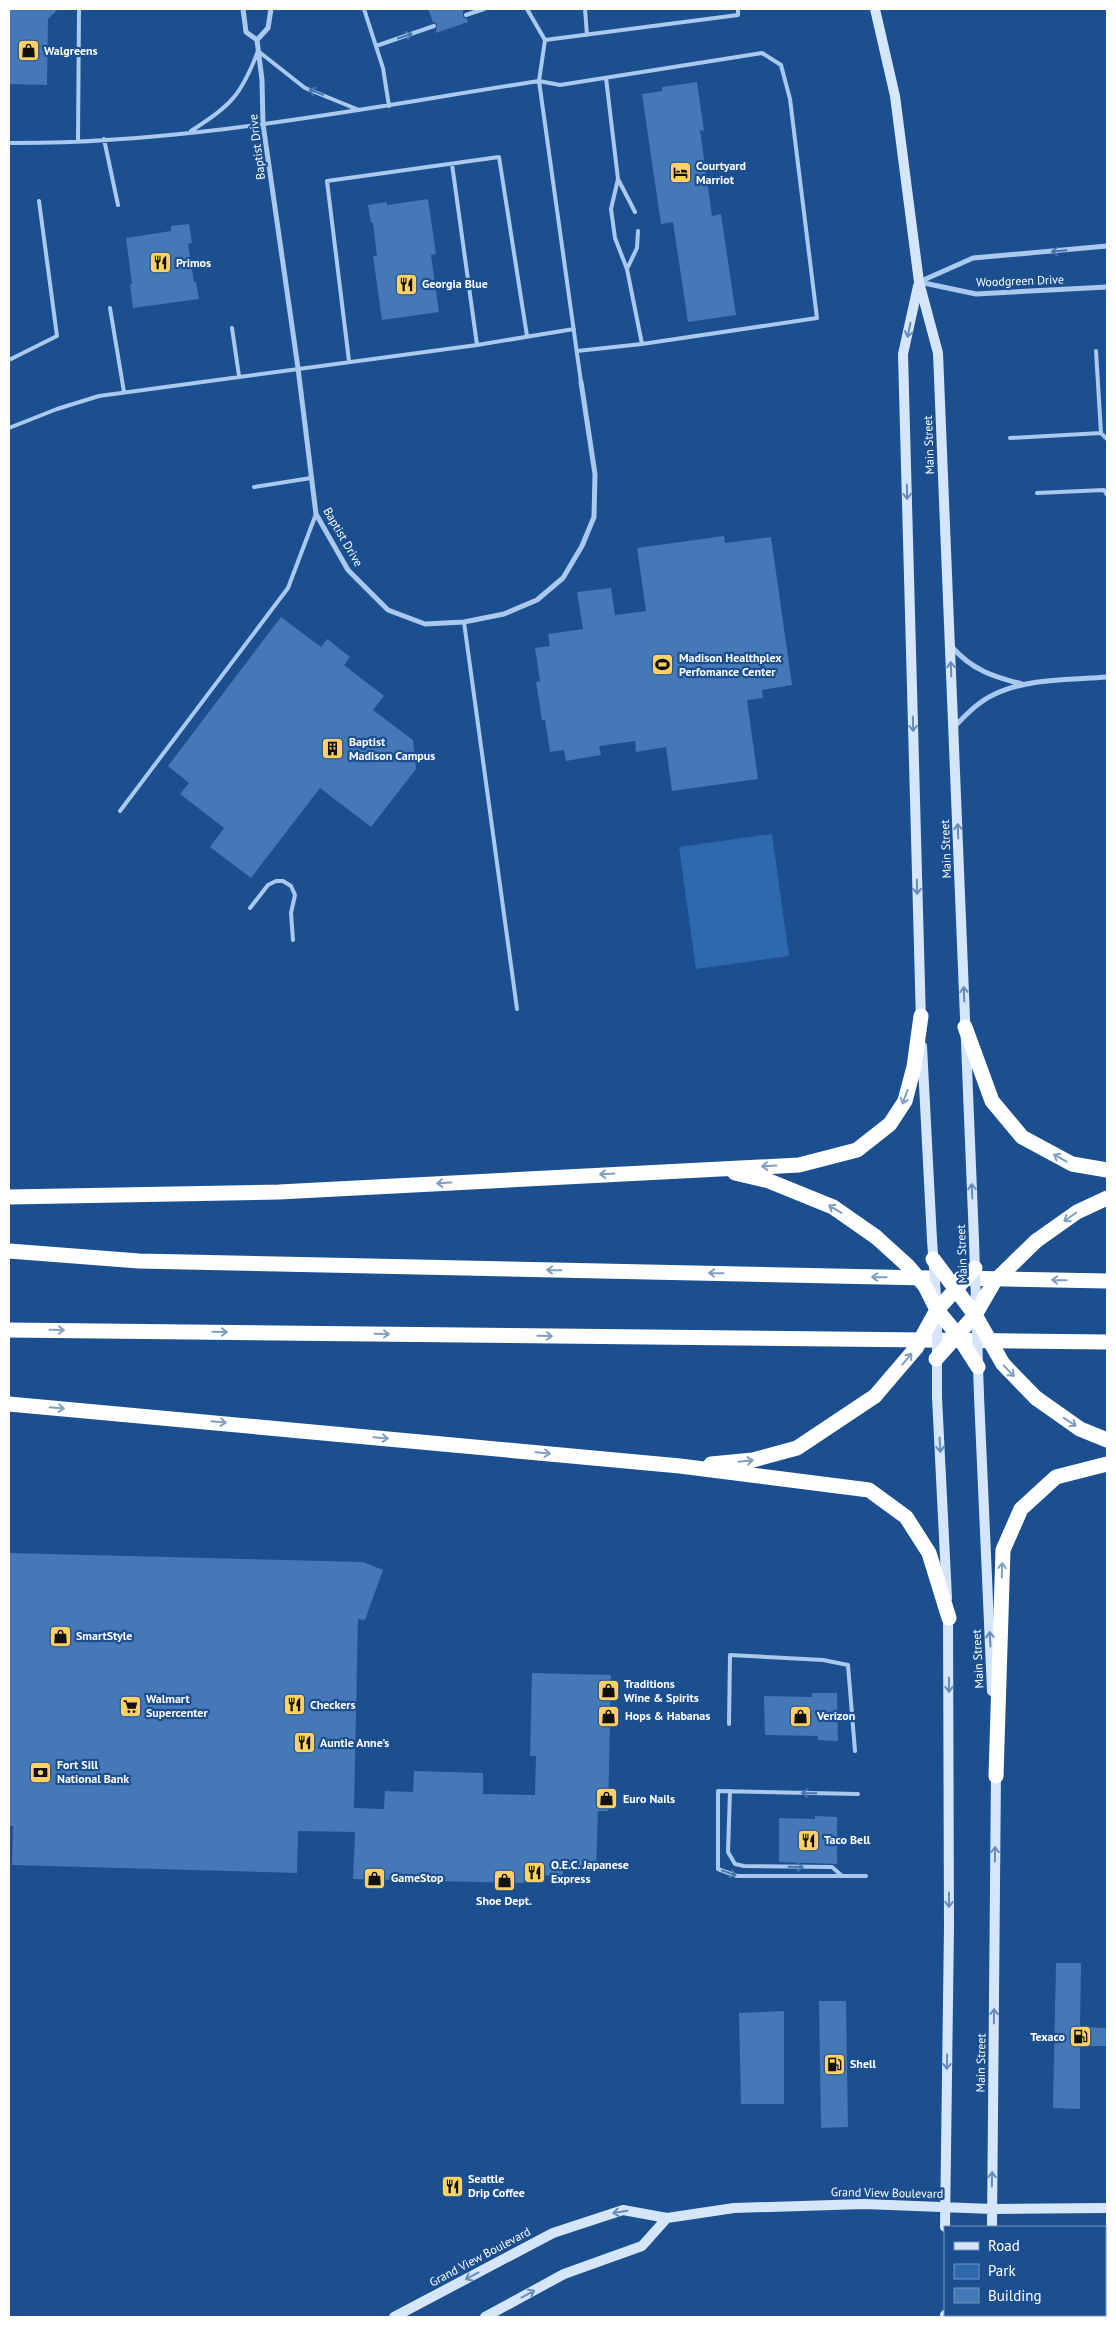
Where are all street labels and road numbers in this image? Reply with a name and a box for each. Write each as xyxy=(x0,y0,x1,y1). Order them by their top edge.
street label: Baptist Drive xyxy=(245,113,268,181)
street label: Woodgreen Drive xyxy=(976,271,1064,290)
street label: Main Street xyxy=(920,415,937,475)
street label: Baptist Drive xyxy=(320,504,366,569)
street label: Main Street xyxy=(937,819,954,879)
street label: Main Street xyxy=(953,1224,970,1284)
street label: Main Street xyxy=(968,1629,987,1689)
street label: Main Street xyxy=(972,2033,989,2093)
street label: Grand View Boulevard xyxy=(831,2184,943,2201)
street label: Grand View Boulevard xyxy=(427,2224,533,2290)

